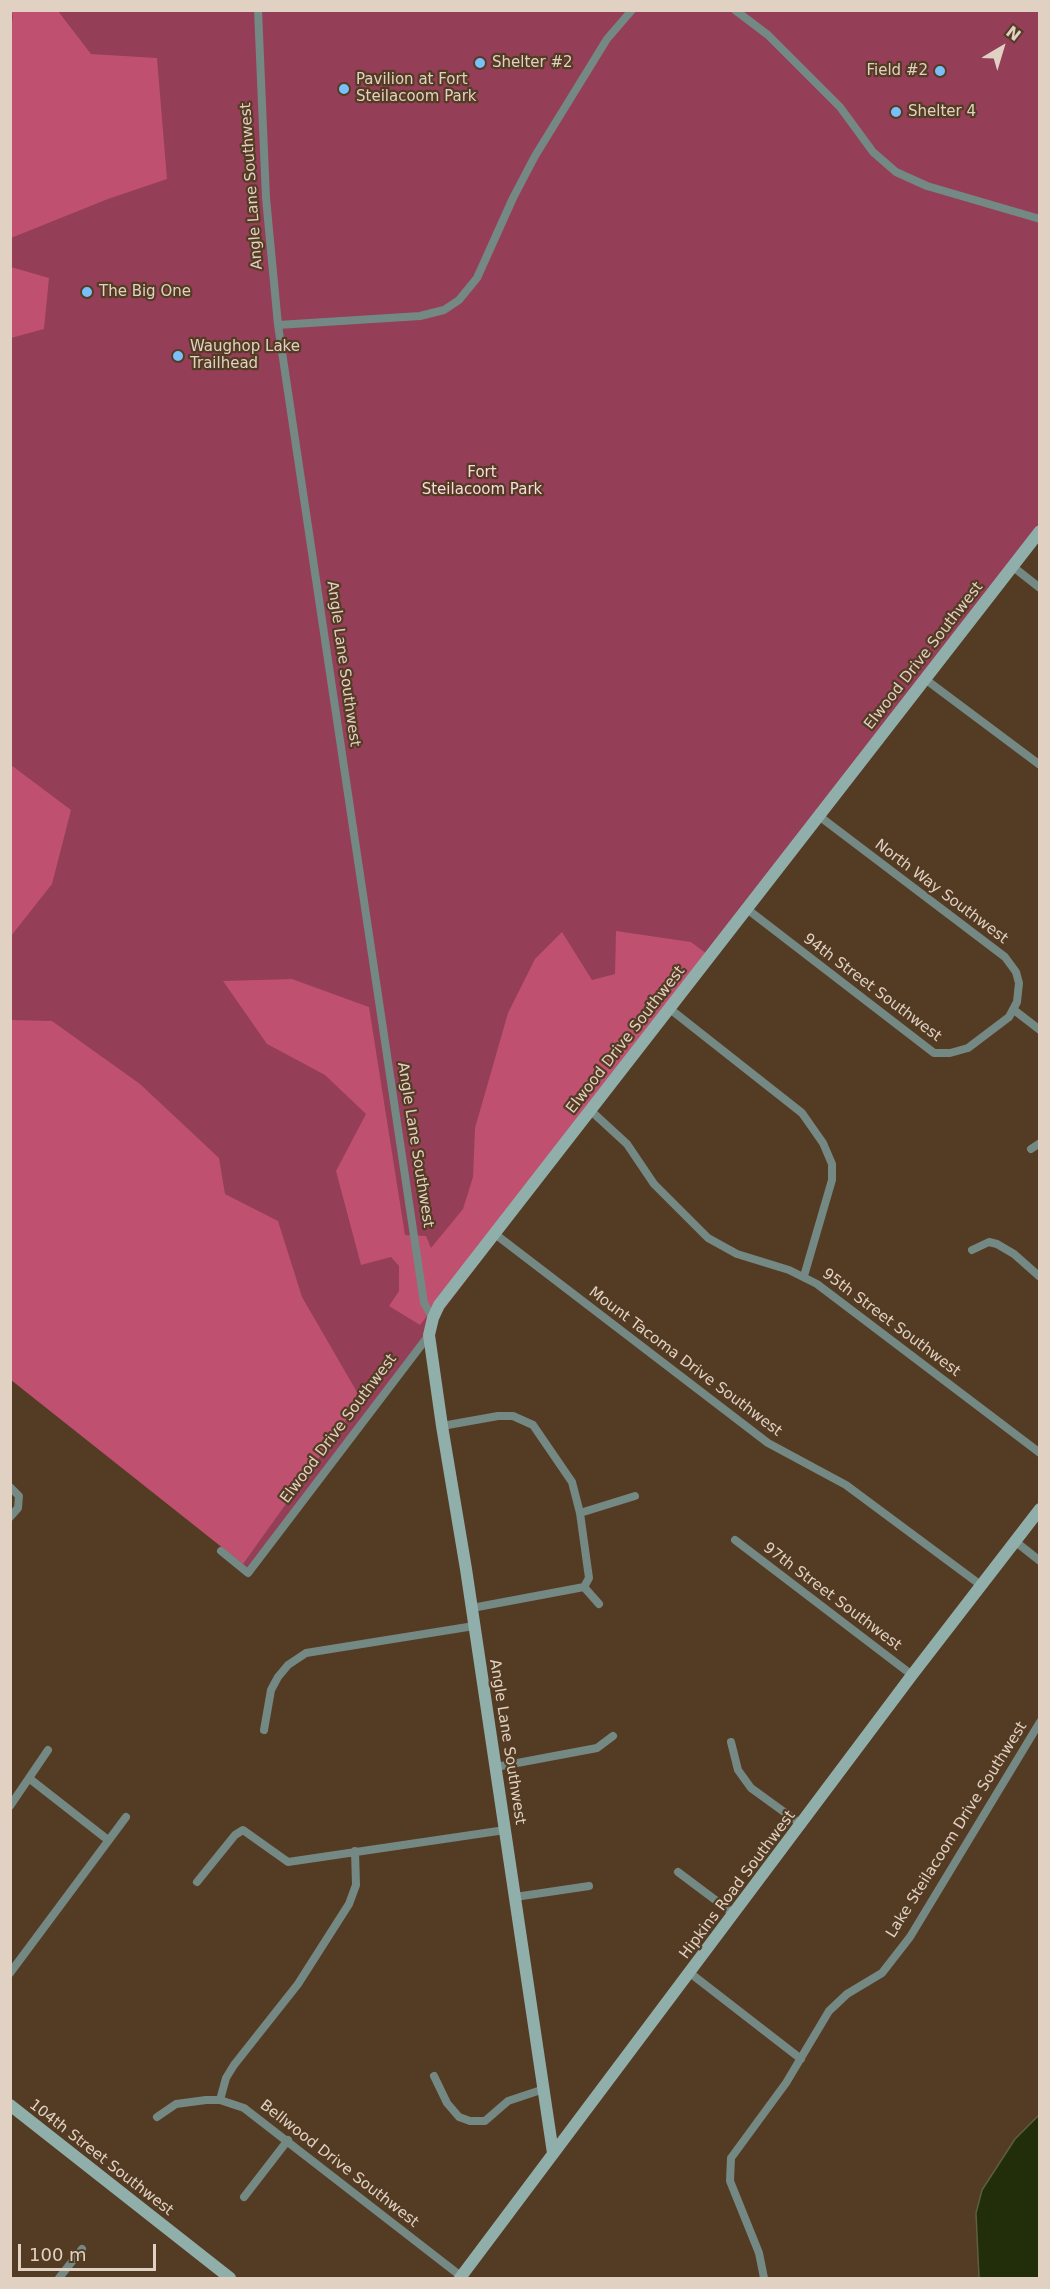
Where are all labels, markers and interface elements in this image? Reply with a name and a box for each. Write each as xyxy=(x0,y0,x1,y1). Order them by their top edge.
north arrow xyxy=(972,18,1032,78)
text: N xyxy=(1002,22,1025,45)
place label: Shelter #2 xyxy=(492,54,573,72)
marker: Shelter #2 xyxy=(473,56,487,70)
place label: Field #2 xyxy=(866,62,928,80)
marker: Field #2 xyxy=(933,64,947,78)
place label: Pavilion at Fort Steilacoom Park xyxy=(356,71,477,106)
marker: Pavilion at Fort Steilacoom Park xyxy=(337,82,351,96)
street label: Angle Lane Southwest xyxy=(237,102,267,270)
place label: Shelter 4 xyxy=(908,103,976,121)
marker: Shelter 4 xyxy=(889,105,903,119)
place label: The Big One xyxy=(99,283,191,301)
marker: The Big One xyxy=(80,285,94,299)
place label: Waughop Lake Trailhead xyxy=(190,338,300,373)
marker: Waughop Lake Trailhead xyxy=(171,349,185,363)
park label: Fort Steilacoom Park xyxy=(422,464,542,499)
street label: Elwood Drive Southwest xyxy=(861,579,987,733)
street label: Angle Lane Southwest xyxy=(322,580,364,748)
street label: North Way Southwest xyxy=(871,836,1011,948)
street label: 94th Street Southwest xyxy=(799,930,945,1046)
street label: Elwood Drive Southwest xyxy=(563,963,689,1117)
street label: Angle Lane Southwest xyxy=(393,1061,437,1229)
street label: 95th Street Southwest xyxy=(818,1265,964,1381)
street label: Mount Tacoma Drive Southwest xyxy=(585,1283,785,1441)
street label: Elwood Drive Southwest xyxy=(277,1351,401,1507)
street label: 97th Street Southwest xyxy=(759,1539,905,1655)
street label: Angle Lane Southwest xyxy=(485,1658,529,1826)
street label: Lake Steilacoom Drive Southwest xyxy=(883,1719,1031,1941)
street label: Hipkins Road Southwest xyxy=(676,1807,800,1963)
street label: 104th Street Southwest xyxy=(25,2096,177,2220)
street label: Bellwood Drive Southwest xyxy=(256,2096,422,2232)
scale bar xyxy=(21,2232,159,2270)
text: 100 m xyxy=(29,2244,87,2265)

